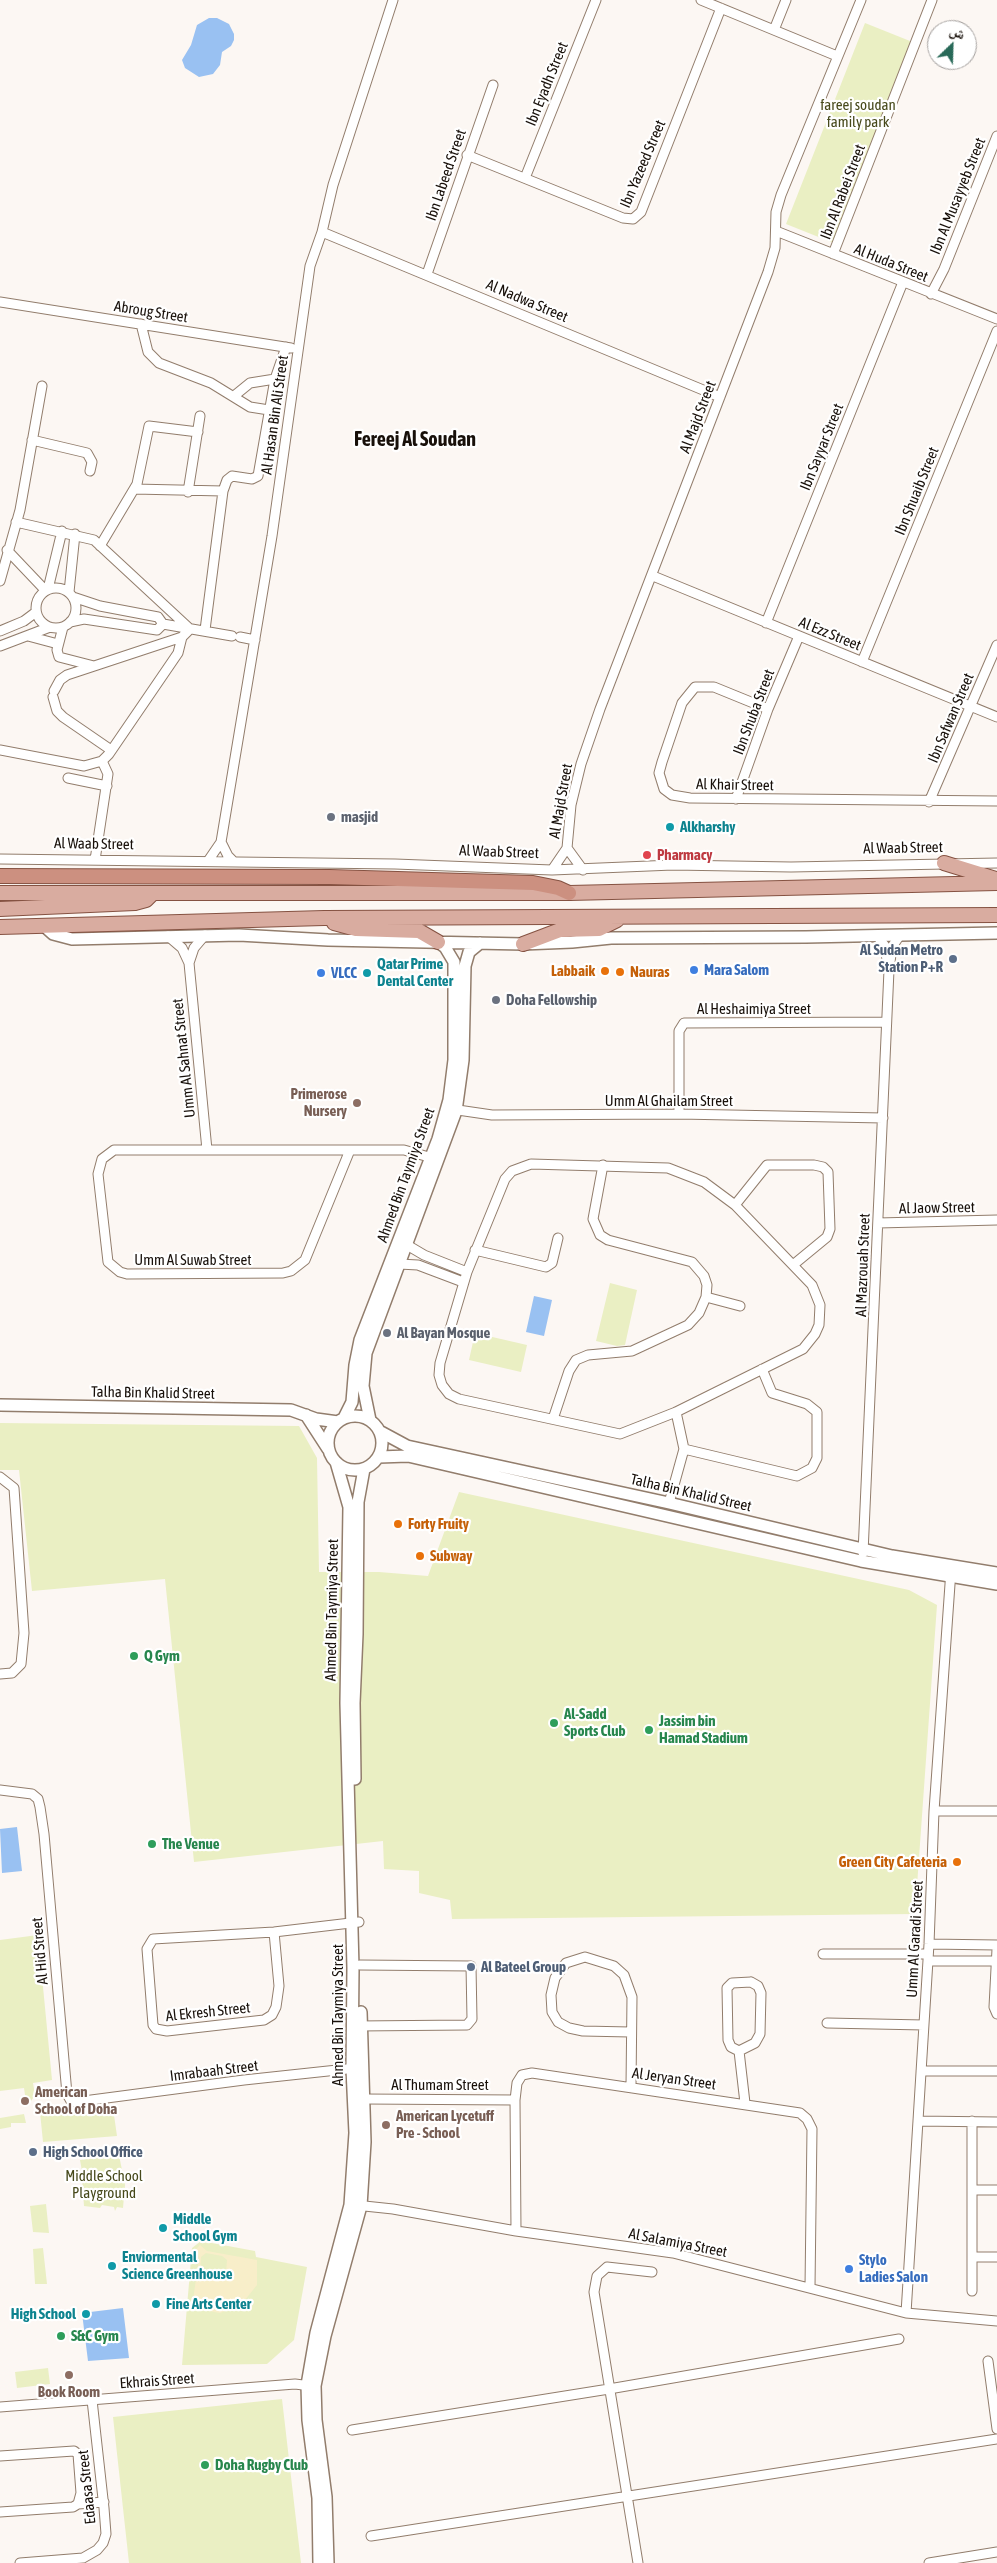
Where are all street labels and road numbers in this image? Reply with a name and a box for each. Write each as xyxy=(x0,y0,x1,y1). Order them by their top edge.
street label: Ibn Eyadh Street xyxy=(522,39,572,129)
street label: Ibn Yazeed Street xyxy=(616,117,670,211)
street label: Ibn Labeed Street xyxy=(422,127,470,223)
street label: Ibn Al Musayyeb Street xyxy=(926,135,990,257)
street label: Ibn Al Rabei Street xyxy=(817,142,869,242)
street label: Al Huda Street xyxy=(851,240,931,286)
street label: Al Nadwa Street xyxy=(483,276,571,326)
street label: Abroug Street xyxy=(113,297,189,327)
street label: Al Hasan Bin Ali Street xyxy=(258,354,292,476)
street label: Al Majd Street xyxy=(676,378,720,456)
street label: Ibn Sayyar Street xyxy=(796,401,848,493)
street label: Ibn Shuaib Street xyxy=(891,444,943,538)
street label: Al Ezz Street xyxy=(796,613,864,655)
street label: Ibn Shuba Street xyxy=(729,667,779,757)
street label: Ibn Safwan Street xyxy=(924,670,978,766)
street label: Al Majd Street xyxy=(546,762,576,840)
street label: Al Khair Street xyxy=(696,775,774,795)
street label: Al Waab Street xyxy=(54,834,134,854)
street label: Al Waab Street xyxy=(863,838,943,858)
street label: Al Waab Street xyxy=(459,842,539,862)
street label: Umm Al Sahnat Street xyxy=(169,997,199,1119)
street label: Al Heshaimiya Street xyxy=(697,1000,811,1018)
street label: Umm Al Ghailam Street xyxy=(605,1092,733,1110)
street label: Ahmed Bin Taymiya Street xyxy=(373,1105,439,1245)
street label: Al Jaow Street xyxy=(899,1198,975,1218)
street label: Al Mazrouah Street xyxy=(852,1213,874,1317)
street label: Umm Al Suwab Street xyxy=(134,1251,252,1269)
street label: Talha Bin Khalid Street xyxy=(91,1383,215,1403)
street label: Talha Bin Khalid Street xyxy=(629,1470,753,1516)
street label: Ahmed Bin Taymiya Street xyxy=(322,1539,342,1681)
street label: Umm Al Garadi Street xyxy=(903,1880,927,1998)
street label: Al Hid Street xyxy=(28,1917,52,1985)
street label: Ahmed Bin Taymiya Street xyxy=(329,1944,347,2086)
street label: Al Ekresh Street xyxy=(165,1999,251,2025)
street label: Imrabaah Street xyxy=(169,2057,259,2085)
street label: Al Jeryan Street xyxy=(631,2064,717,2094)
street label: Al Thumam Street xyxy=(391,2076,489,2094)
street label: Al Salamiya Street xyxy=(627,2225,729,2261)
street label: Ekhrais Street xyxy=(119,2369,195,2393)
street label: Edaasa Street xyxy=(74,2449,100,2525)

